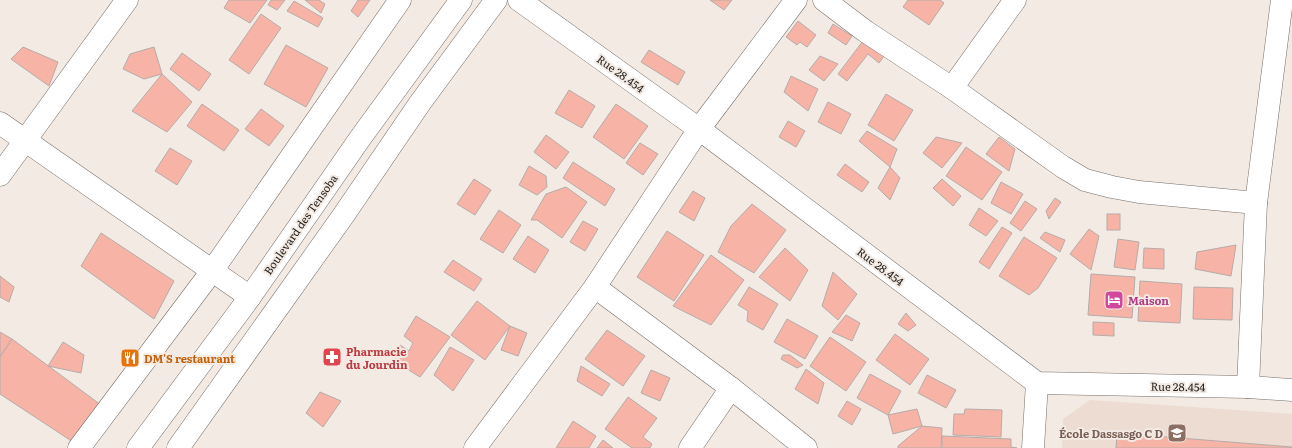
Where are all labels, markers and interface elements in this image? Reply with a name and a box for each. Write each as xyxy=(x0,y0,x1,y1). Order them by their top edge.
street label: Rue 28.454 xyxy=(594,50,648,96)
street label: Boulevard des Tensoba xyxy=(259,171,341,277)
street label: Rue 28.454 xyxy=(854,243,908,289)
hotel icon: Maison xyxy=(1103,289,1125,311)
place label: Maison xyxy=(1128,292,1169,308)
place label: Pharmacie du Jourdin xyxy=(346,343,408,372)
pharmacy icon: Pharmacie du Jourdin xyxy=(321,346,343,368)
restaurant icon: DM'S restaurant xyxy=(119,347,141,369)
place label: DM'S restaurant xyxy=(144,350,235,366)
street label: Rue 28.454 xyxy=(1150,378,1206,394)
school or university icon: École Dassasgo C D xyxy=(1166,422,1188,444)
place label: École Dassasgo C D xyxy=(1059,425,1163,441)

